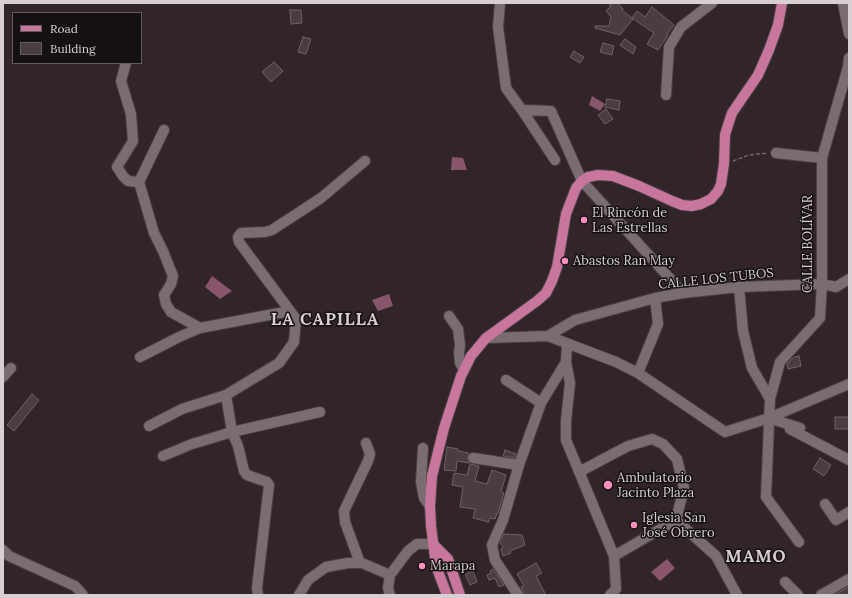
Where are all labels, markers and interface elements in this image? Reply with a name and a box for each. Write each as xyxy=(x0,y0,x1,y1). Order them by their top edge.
legend xyxy=(12,12,142,64)
text: Road xyxy=(50,21,78,36)
text: Building xyxy=(50,41,96,56)
street label: CALLE BOLÍVAR xyxy=(800,195,816,293)
place label: El Rincón de Las Estrellas xyxy=(592,205,667,236)
marker: El Rincón de Las Estrellas xyxy=(579,215,589,225)
place label: Abastos Ran May xyxy=(573,253,675,269)
marker: Abastos Ran May xyxy=(560,256,570,266)
street label: CALLE LOS TUBOS xyxy=(658,265,774,293)
district label: LA CAPILLA xyxy=(271,310,379,330)
place label: Ambulatorio Jacinto Plaza xyxy=(617,470,694,501)
marker: Ambulatorio Jacinto Plaza xyxy=(602,479,614,491)
place label: Iglesia San José Obrero xyxy=(642,510,714,541)
marker: Iglesia San José Obrero xyxy=(629,520,639,530)
district label: MAMO xyxy=(725,547,787,567)
place label: Marapa xyxy=(430,558,475,574)
marker: Marapa xyxy=(417,561,427,571)

